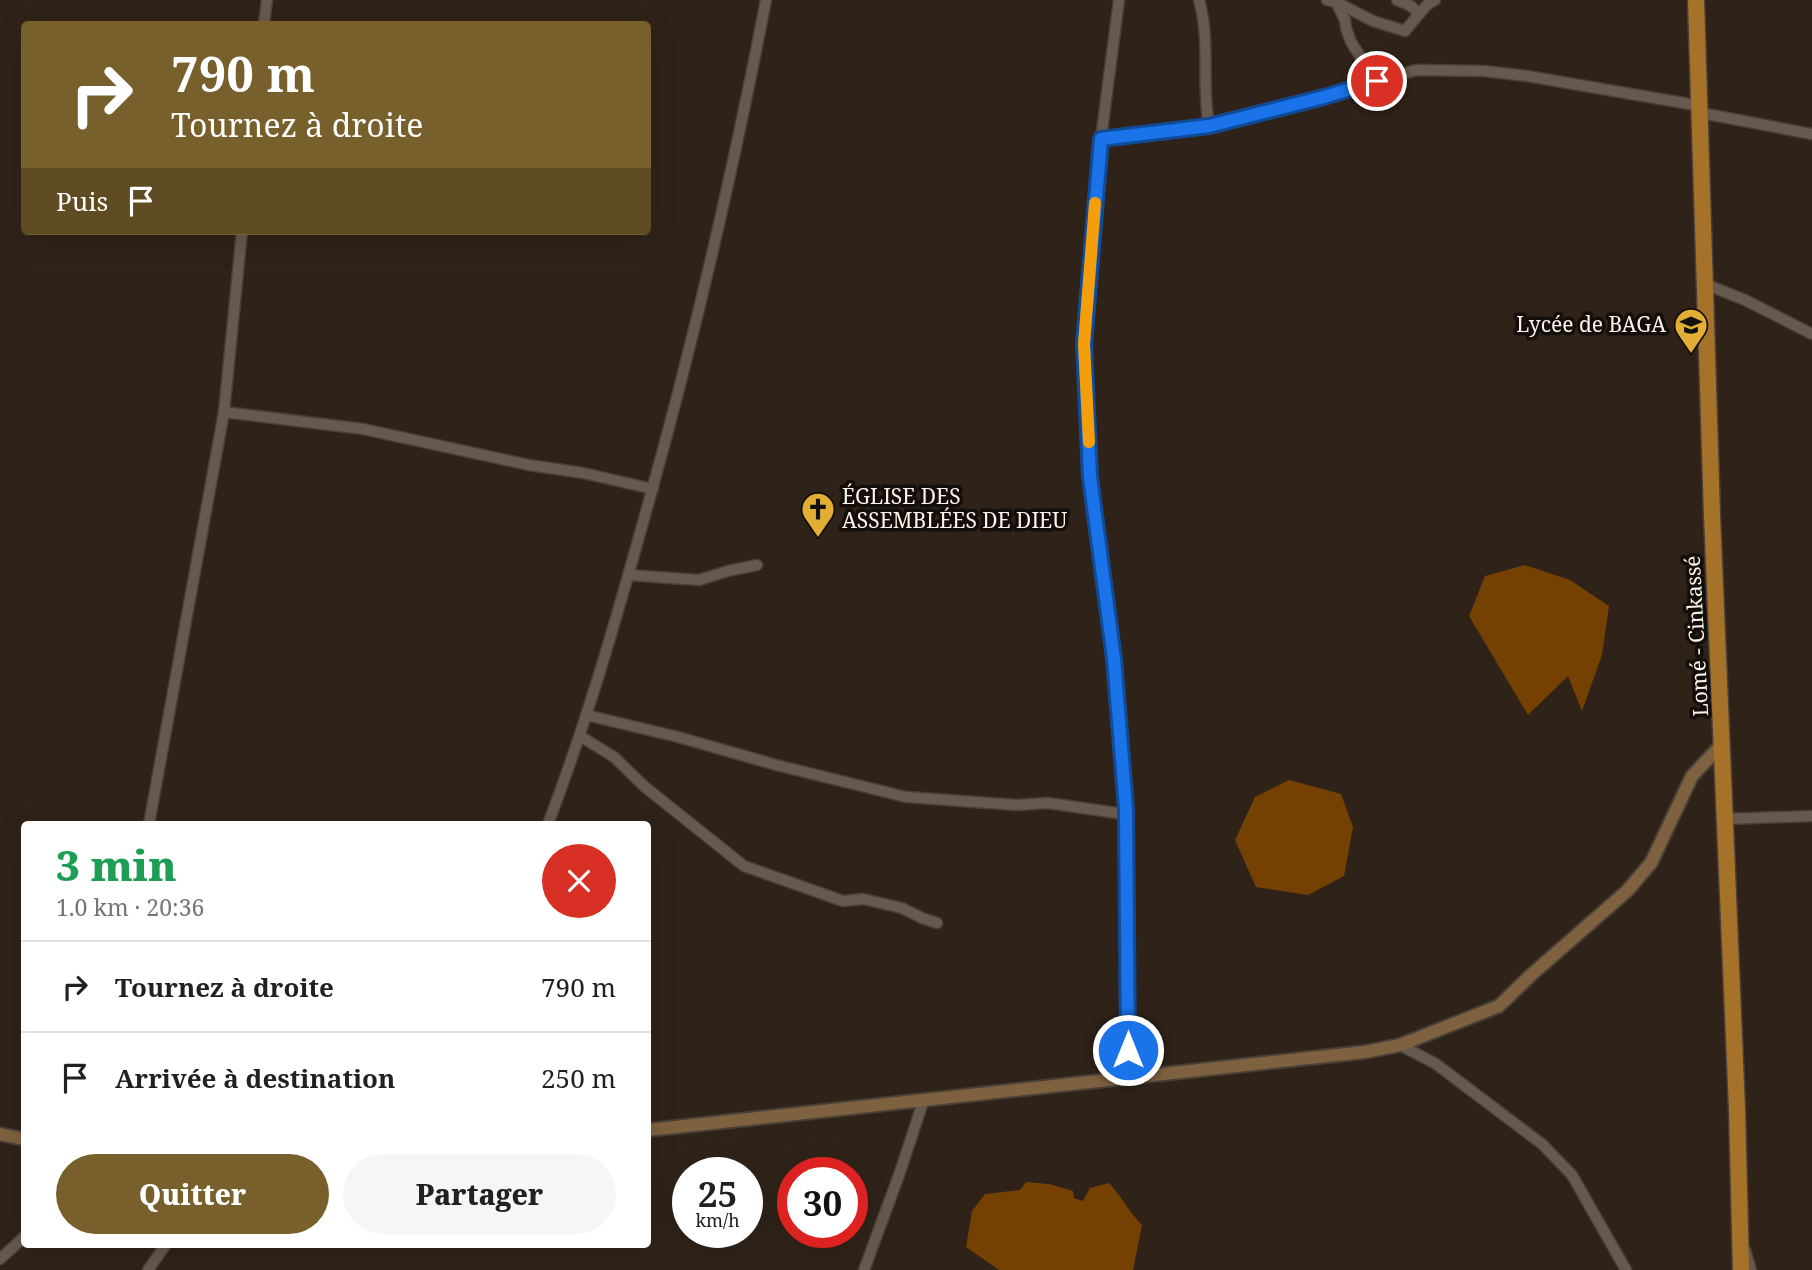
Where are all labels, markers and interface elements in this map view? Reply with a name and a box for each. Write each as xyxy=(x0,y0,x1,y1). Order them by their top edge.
text: 790 m xyxy=(171,40,315,106)
icon: right xyxy=(56,49,147,140)
pin xyxy=(1347,51,1407,111)
icon: arrive xyxy=(1358,62,1396,100)
text: Tournez à droite xyxy=(171,103,423,146)
icon: arrive xyxy=(122,182,160,220)
text: Puis xyxy=(56,183,108,219)
school or university icon: Lycée de BAGA xyxy=(1672,306,1710,355)
place label: Lycée de BAGA xyxy=(1516,310,1666,338)
place label: ÉGLISE DES ASSEMBLÉES DE DIEU xyxy=(842,482,1067,534)
church icon: ÉGLISE DES ASSEMBLÉES DE DIEU xyxy=(799,490,837,539)
street label: Lomé - Cinkassé xyxy=(1678,555,1714,717)
text: 3 min xyxy=(56,836,177,893)
button: close xyxy=(542,844,616,918)
text: 1.0 km · 20:36 xyxy=(56,891,204,923)
icon: right xyxy=(56,968,94,1006)
text: Tournez à droite xyxy=(115,969,334,1005)
text: 790 m xyxy=(541,969,616,1005)
position arrow xyxy=(1091,1013,1165,1087)
icon: arrive xyxy=(56,1059,94,1097)
text: Arrivée à destination xyxy=(115,1060,395,1096)
text: 250 m xyxy=(541,1060,616,1096)
button: Quitter xyxy=(56,1154,329,1234)
button: Partager xyxy=(343,1154,616,1234)
speed limit sign: 30 xyxy=(777,1157,868,1248)
text: 25 xyxy=(698,1170,737,1217)
text: km/h xyxy=(695,1208,740,1232)

